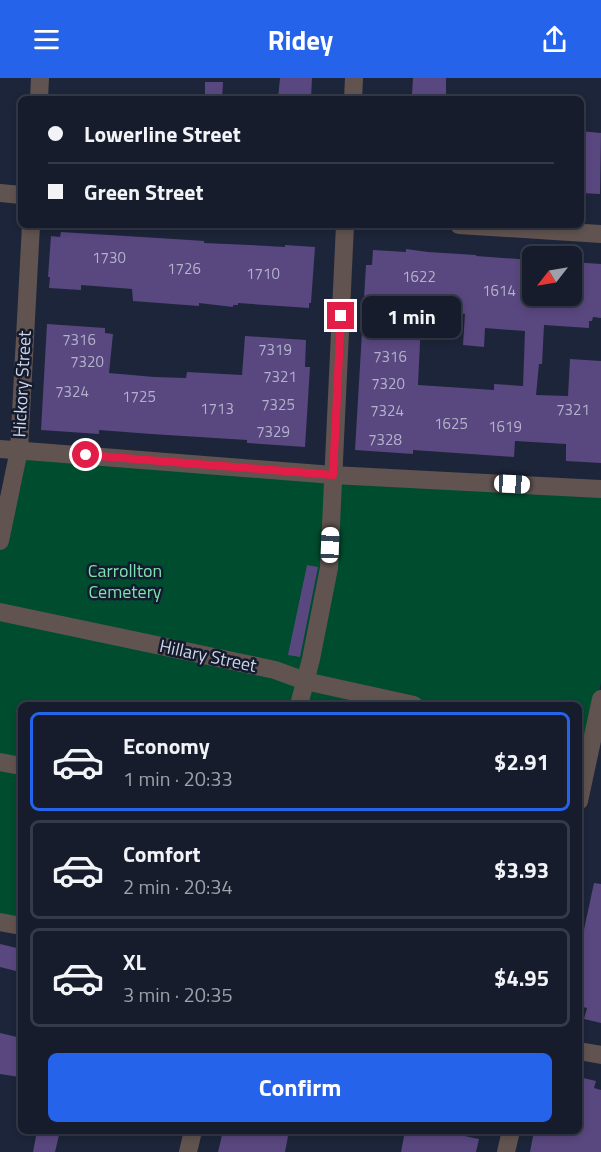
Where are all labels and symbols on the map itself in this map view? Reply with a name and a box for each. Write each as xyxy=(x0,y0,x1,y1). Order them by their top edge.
house number: 1730 xyxy=(92,246,126,269)
north arrow xyxy=(522,246,582,306)
house number: 1726 xyxy=(167,257,201,280)
house number: 1710 xyxy=(246,262,280,285)
house number: 1622 xyxy=(402,265,436,288)
house number: 1614 xyxy=(482,279,516,302)
callout: 1 min xyxy=(362,295,461,337)
route end xyxy=(327,302,354,329)
house number: 7316 xyxy=(62,328,96,351)
street label: Hickory Street xyxy=(5,329,38,438)
house number: 7319 xyxy=(258,338,292,361)
house number: 7316 xyxy=(373,345,407,368)
house number: 7320 xyxy=(70,350,104,373)
house number: 7321 xyxy=(263,365,297,388)
house number: 7320 xyxy=(371,372,405,395)
house number: 7324 xyxy=(55,380,89,403)
house number: 1725 xyxy=(122,385,156,408)
house number: 7325 xyxy=(261,393,295,416)
house number: 1713 xyxy=(200,397,234,420)
house number: 7321 xyxy=(556,398,590,421)
house number: 7324 xyxy=(370,399,404,422)
house number: 1625 xyxy=(434,412,468,435)
house number: 1619 xyxy=(488,415,522,438)
house number: 7329 xyxy=(256,420,290,443)
house number: 7328 xyxy=(368,428,402,451)
route start xyxy=(72,441,99,468)
car xyxy=(494,474,530,494)
car xyxy=(320,527,340,563)
park label: Carrollton Cemetery xyxy=(88,557,162,605)
street label: Hillary Street xyxy=(157,632,260,679)

